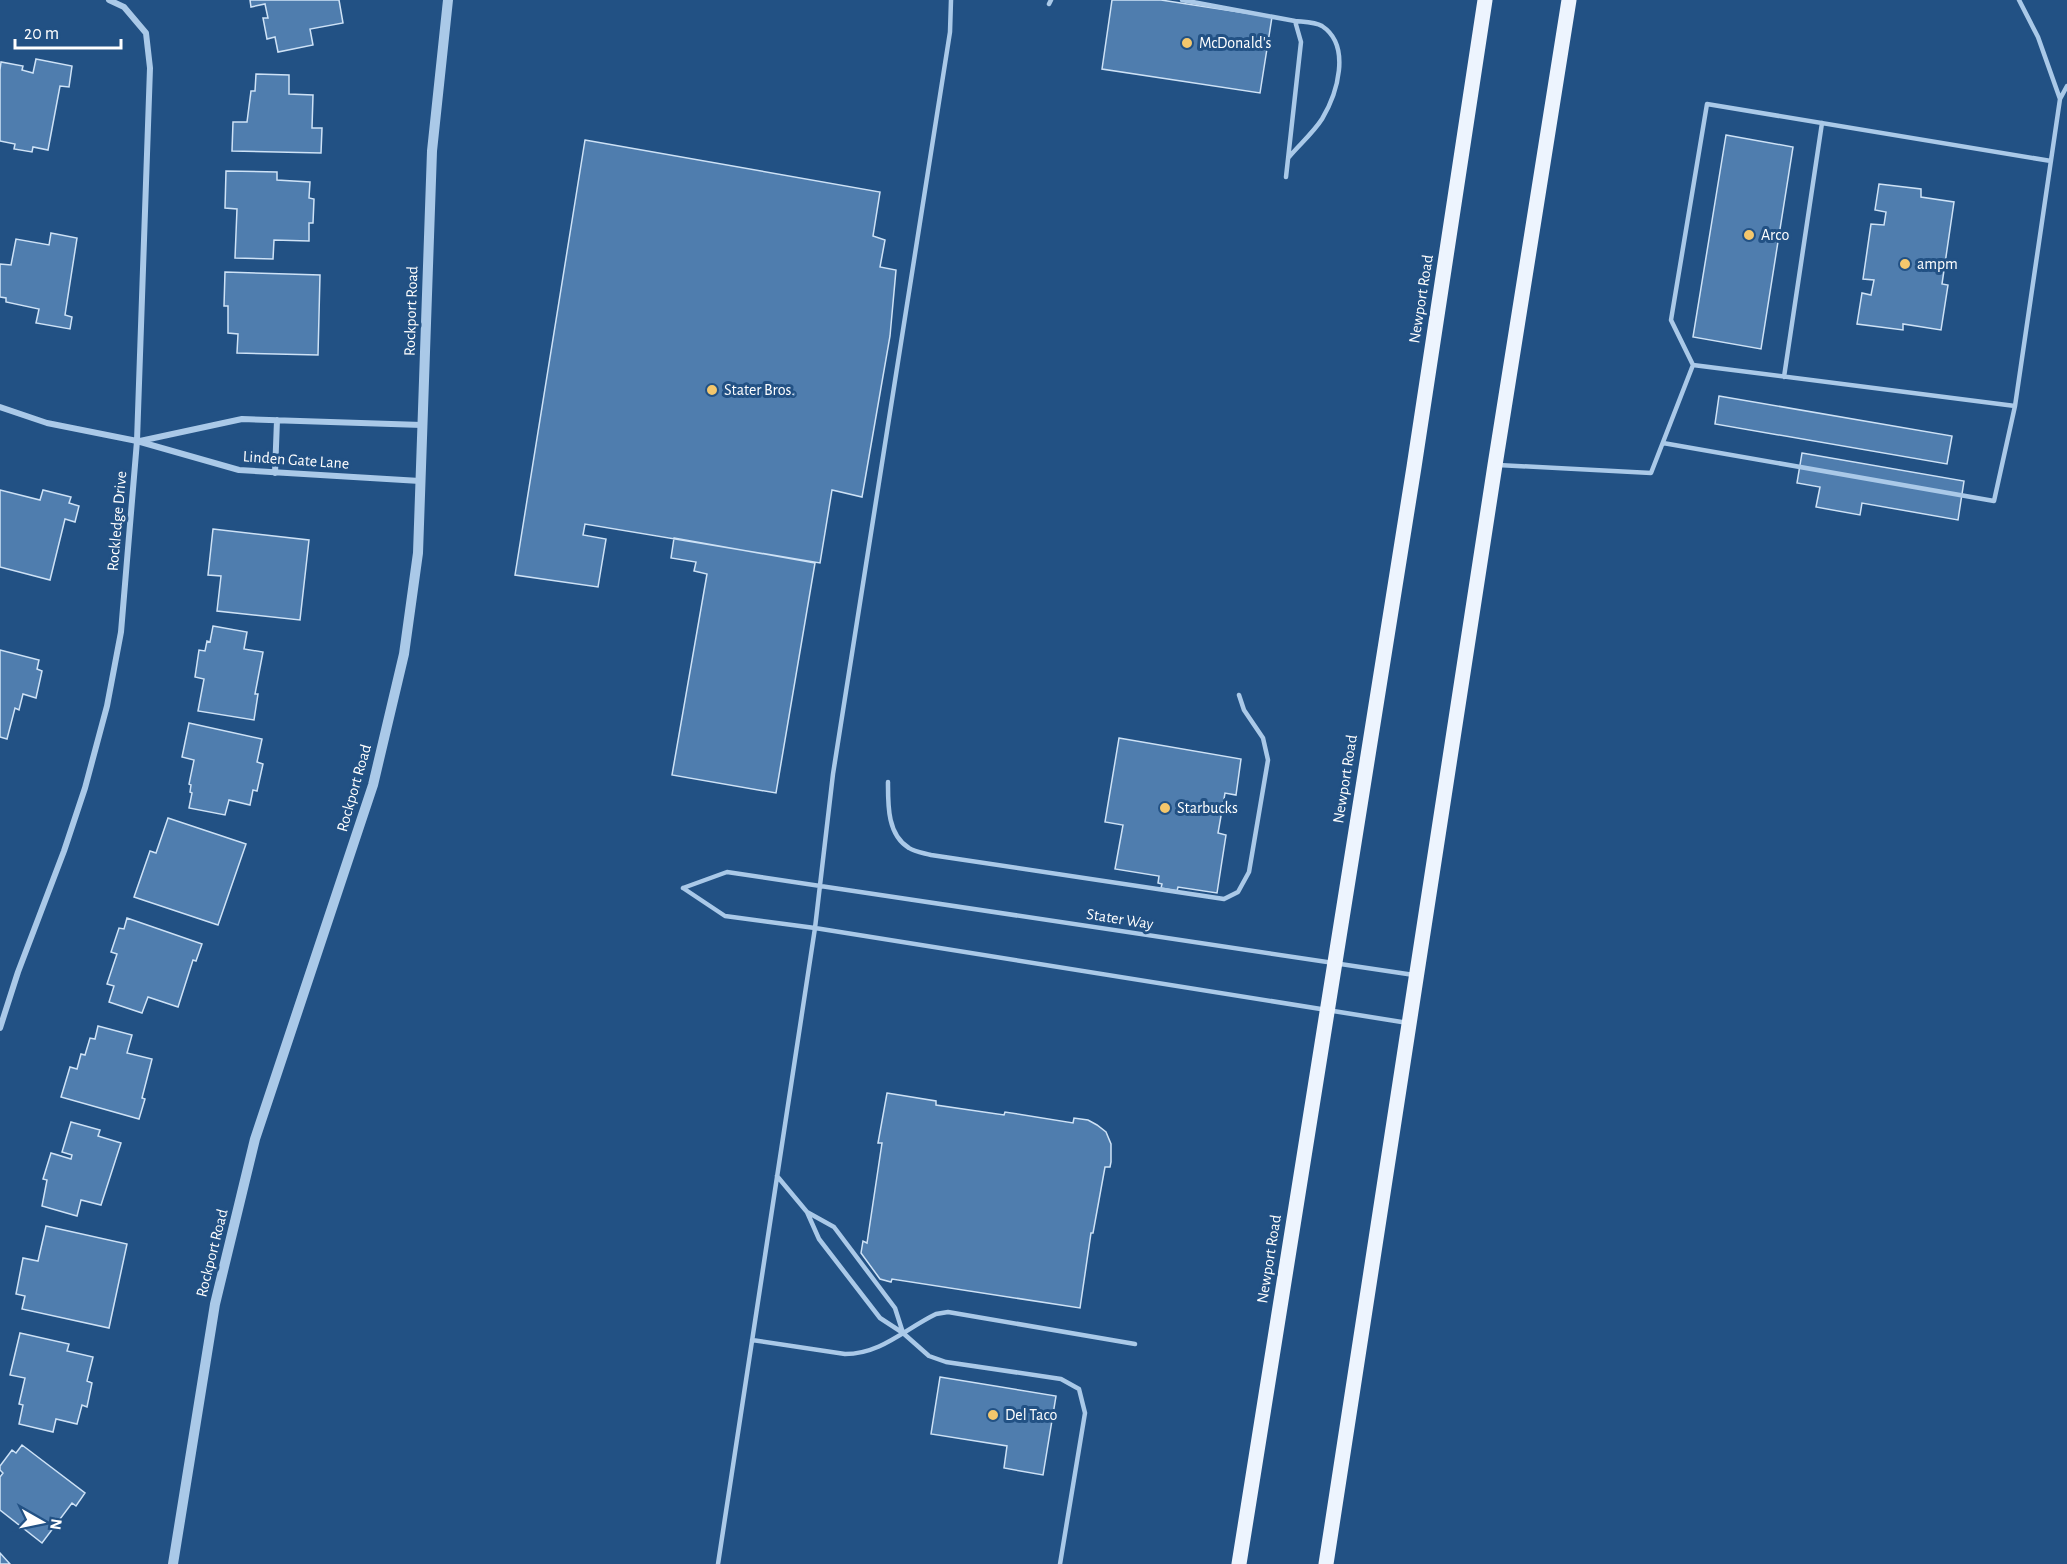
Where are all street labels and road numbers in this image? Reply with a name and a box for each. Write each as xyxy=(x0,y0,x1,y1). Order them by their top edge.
street label: Newport Road xyxy=(1406,254,1436,344)
street label: Rockport Road xyxy=(401,266,421,356)
street label: Linden Gate Lane xyxy=(242,448,350,472)
street label: Rockledge Drive xyxy=(105,470,129,572)
street label: Newport Road xyxy=(1330,734,1360,824)
street label: Rockport Road xyxy=(334,742,374,834)
street label: Stater Way xyxy=(1085,906,1155,933)
street label: Rockport Road xyxy=(193,1207,231,1299)
street label: Newport Road xyxy=(1254,1214,1284,1304)

